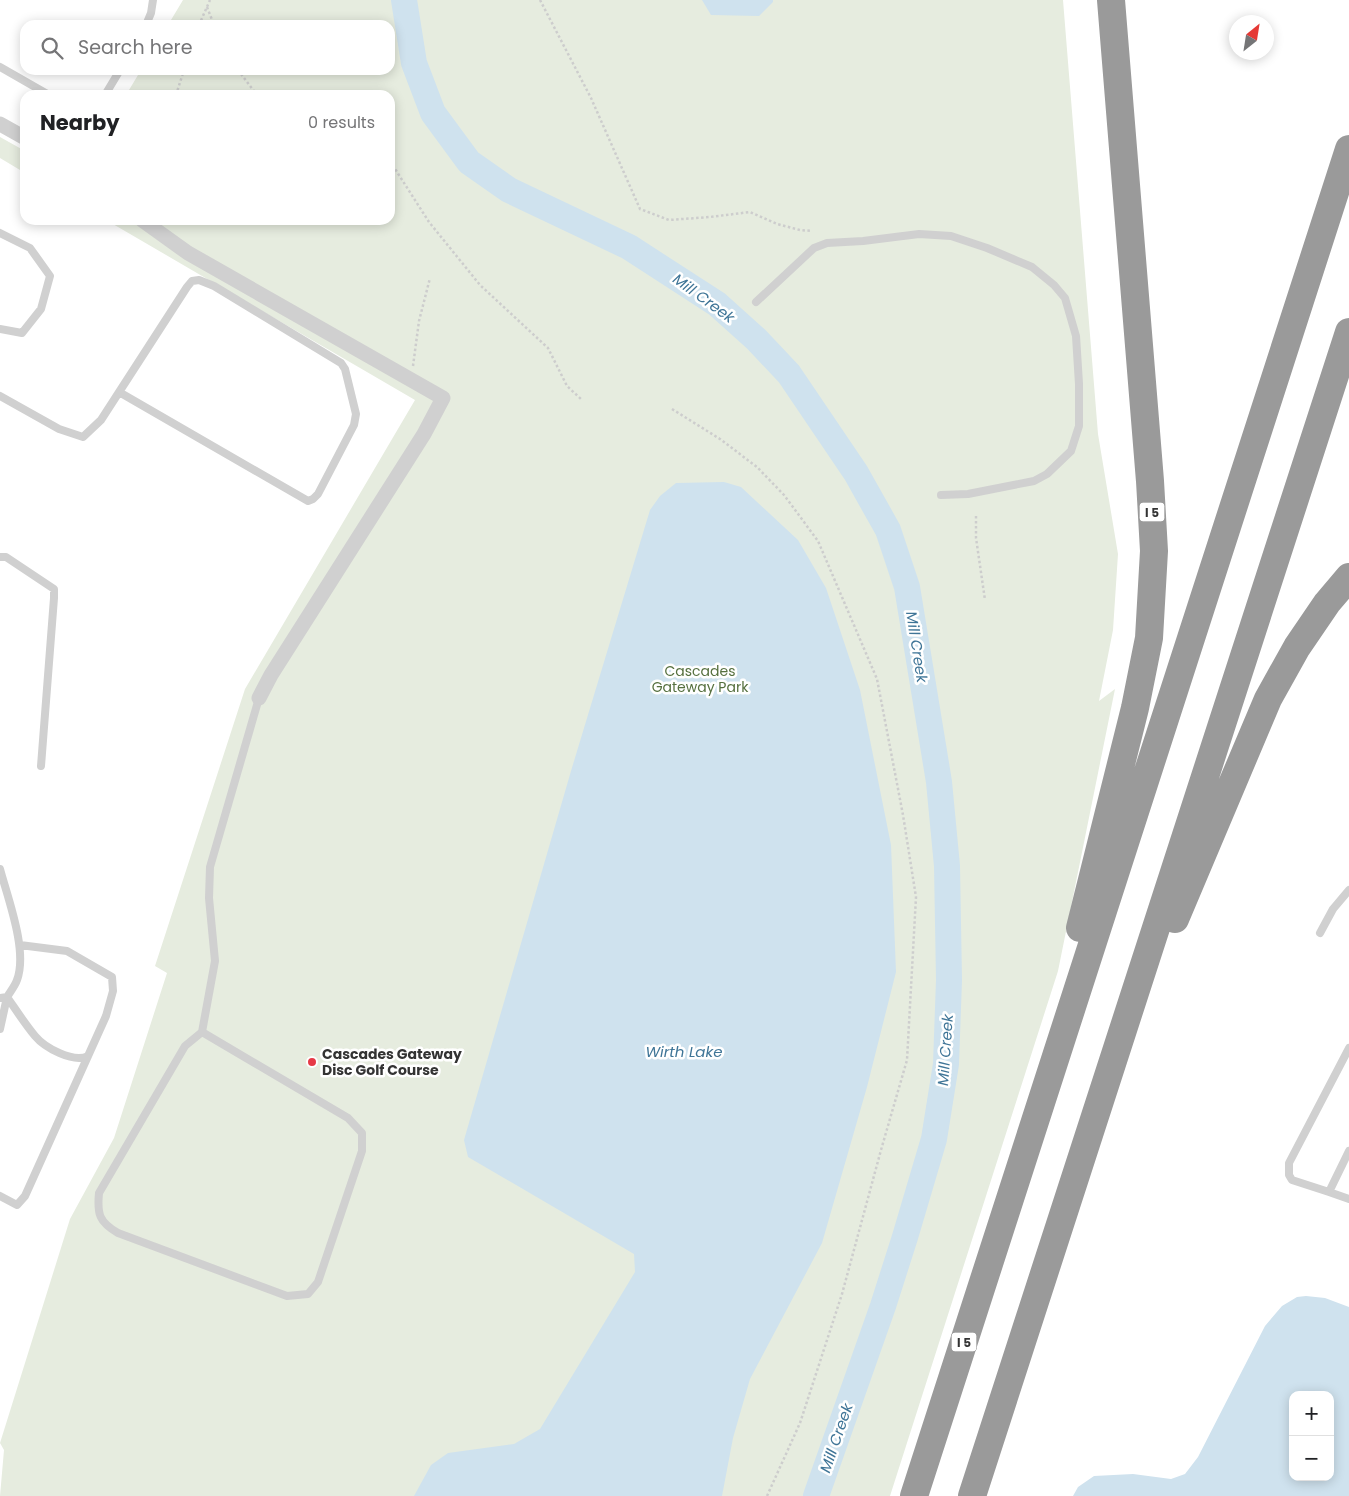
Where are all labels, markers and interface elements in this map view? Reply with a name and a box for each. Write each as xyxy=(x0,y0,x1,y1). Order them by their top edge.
north arrow xyxy=(1229,15,1274,60)
search box xyxy=(20,20,395,75)
icon: search xyxy=(38,34,66,62)
text: Search here xyxy=(78,34,192,61)
text: Nearby xyxy=(40,108,120,137)
text: 0 results xyxy=(308,111,375,134)
water label: Mill Creek xyxy=(669,268,740,328)
road number: I 5 xyxy=(1140,502,1164,522)
water label: Mill Creek xyxy=(901,610,933,685)
park label: Cascades Gateway Park xyxy=(652,661,749,697)
water label: Mill Creek xyxy=(932,1012,958,1087)
water label: Wirth Lake xyxy=(645,1041,723,1062)
place label: Cascades Gateway Disc Golf Course xyxy=(322,1044,462,1080)
marker: Cascades Gateway Disc Golf Course xyxy=(306,1056,318,1068)
road number: I 5 xyxy=(952,1332,976,1351)
map controls xyxy=(1289,1391,1334,1481)
button: + xyxy=(1289,1391,1334,1436)
water label: Mill Creek xyxy=(814,1399,858,1475)
button: − xyxy=(1289,1436,1334,1481)

